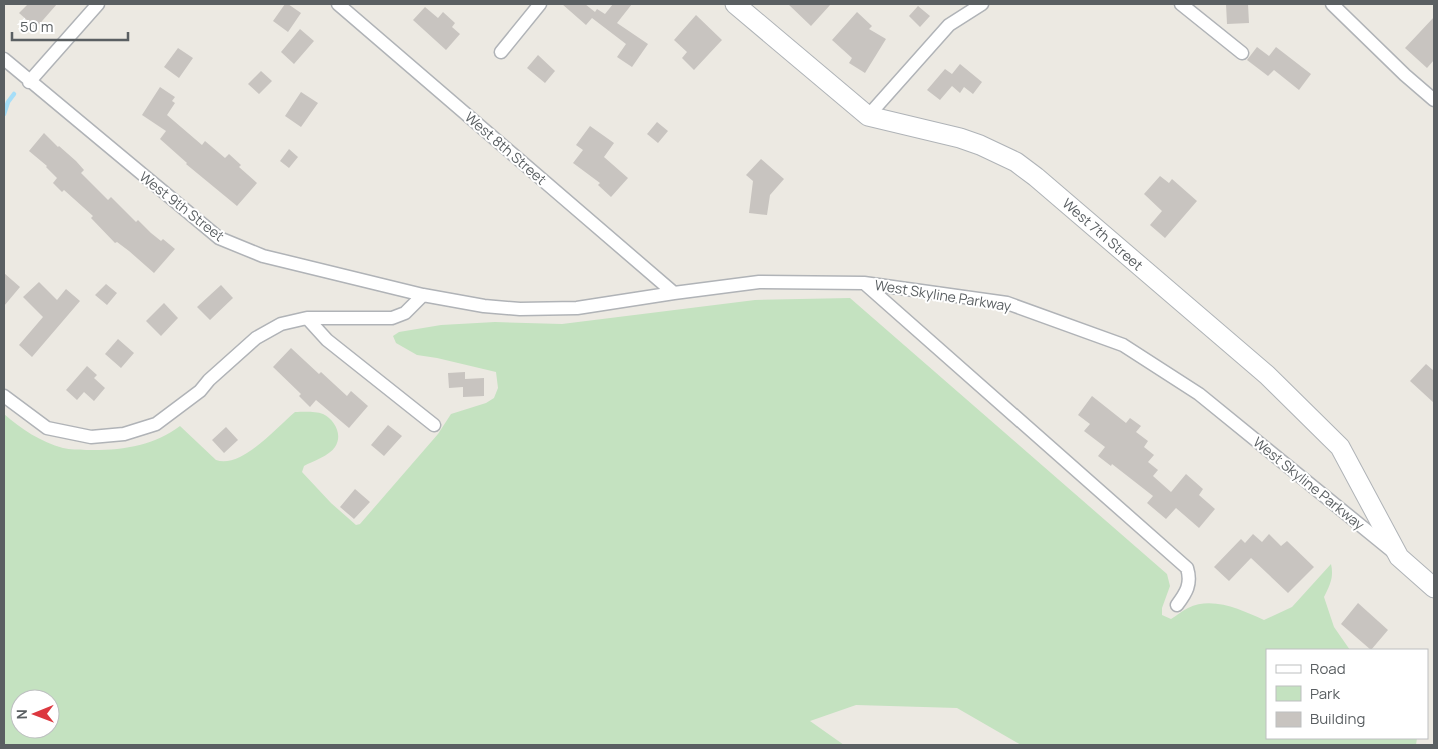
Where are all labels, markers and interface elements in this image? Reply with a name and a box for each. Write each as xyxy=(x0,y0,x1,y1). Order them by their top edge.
scale bar xyxy=(12,10,129,42)
text: 50 m xyxy=(20,16,54,37)
street label: West 8th Street xyxy=(461,107,551,189)
street label: West 9th Street xyxy=(136,167,229,245)
street label: West 7th Street xyxy=(1059,194,1148,275)
street label: West Skyline Parkway xyxy=(873,275,1013,315)
street label: West Skyline Parkway xyxy=(1249,432,1369,534)
legend xyxy=(1266,649,1428,739)
text: Road xyxy=(1310,658,1346,679)
text: Park xyxy=(1310,683,1340,704)
north arrow xyxy=(10,689,60,739)
text: Building xyxy=(1310,708,1365,729)
text: N xyxy=(12,709,31,719)

